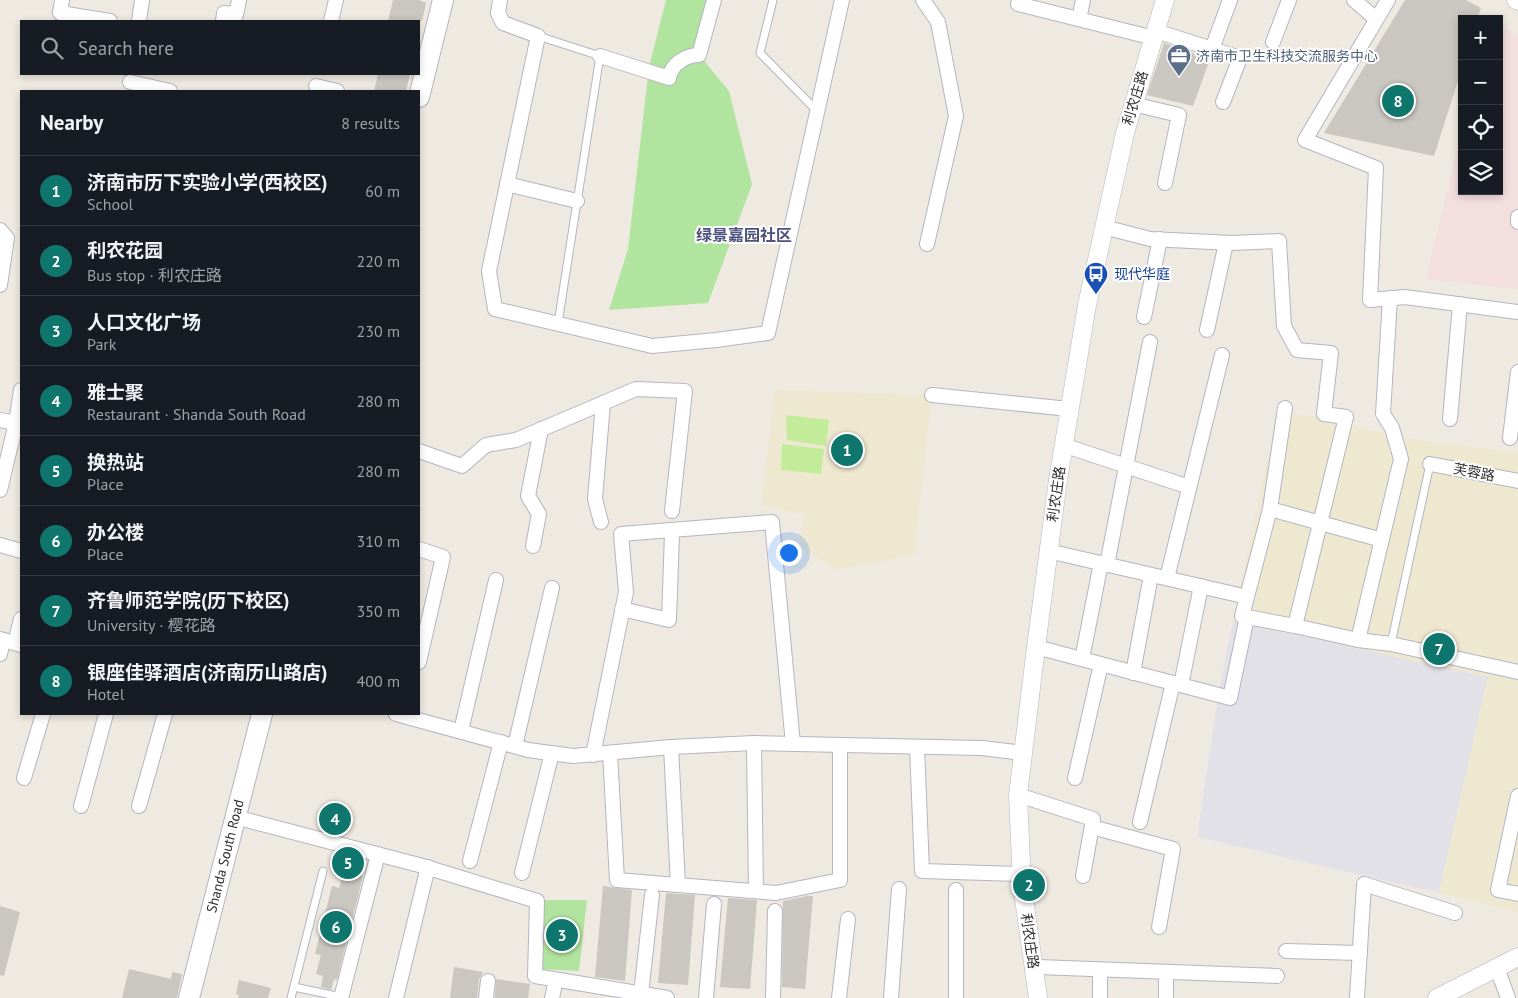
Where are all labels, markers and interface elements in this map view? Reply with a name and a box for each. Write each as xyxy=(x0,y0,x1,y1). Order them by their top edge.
map controls xyxy=(1458,15,1503,195)
button: + xyxy=(1458,15,1503,60)
search box xyxy=(20,20,420,75)
icon: search xyxy=(38,34,66,62)
text: Search here xyxy=(78,36,174,60)
office icon: 济南市卫生科技交流服务中心 xyxy=(1166,43,1192,77)
place label: 济南市卫生科技交流服务中心 xyxy=(1196,47,1378,65)
button: − xyxy=(1458,60,1503,105)
street label: 利农庄路 xyxy=(1118,69,1152,127)
pin: 8 xyxy=(1382,82,1414,120)
button: locate xyxy=(1458,105,1503,150)
text: Nearby xyxy=(40,109,103,136)
text: 8 results xyxy=(341,113,400,133)
button: layers xyxy=(1458,150,1503,195)
text: 济南市历下实验小学(西校区) xyxy=(87,170,327,194)
text: 1 xyxy=(51,181,61,201)
text: 60 m xyxy=(365,181,400,201)
text: School xyxy=(87,194,133,214)
district label: 绿景嘉园社区 xyxy=(696,225,792,245)
text: 利农花园 xyxy=(87,238,163,262)
text: 2 xyxy=(51,251,61,271)
text: 220 m xyxy=(357,251,400,271)
bus stop icon: 现代华庭 xyxy=(1083,261,1109,295)
text: Bus stop · 利农庄路 xyxy=(87,265,222,285)
place label: 现代华庭 xyxy=(1114,265,1170,283)
text: 人口文化广场 xyxy=(87,310,201,334)
text: 3 xyxy=(51,321,61,341)
text: 230 m xyxy=(357,321,400,341)
text: Park xyxy=(87,334,116,354)
text: 雅士聚 xyxy=(87,380,144,404)
text: 4 xyxy=(51,391,61,411)
text: 280 m xyxy=(357,391,400,411)
text: Restaurant · Shanda South Road xyxy=(87,404,306,424)
pin: 1 xyxy=(831,431,863,469)
text: 换热站 xyxy=(87,450,144,474)
street label: 芙蓉路 xyxy=(1452,459,1496,485)
text: 5 xyxy=(51,461,61,481)
text: 280 m xyxy=(357,461,400,481)
street label: 利农庄路 xyxy=(1043,465,1069,523)
text: Place xyxy=(87,474,124,494)
text: 办公楼 xyxy=(87,520,144,544)
text: 6 xyxy=(51,531,61,551)
text: 310 m xyxy=(357,531,400,551)
your location xyxy=(776,540,802,566)
text: Place xyxy=(87,544,124,564)
text: 齐鲁师范学院(历下校区) xyxy=(87,588,289,612)
text: 7 xyxy=(51,601,61,621)
text: 350 m xyxy=(357,601,400,621)
text: University · 樱花路 xyxy=(87,615,216,635)
pin: 7 xyxy=(1423,630,1455,668)
text: 银座佳驿酒店(济南历山路店) xyxy=(87,660,327,684)
text: 8 xyxy=(51,671,61,691)
text: 400 m xyxy=(357,671,400,691)
text: Hotel xyxy=(87,684,124,704)
street label: Shanda South Road xyxy=(202,797,248,915)
pin: 4 xyxy=(319,800,351,838)
pin: 5 xyxy=(332,844,364,882)
pin: 2 xyxy=(1013,866,1045,904)
pin: 6 xyxy=(320,908,352,946)
street label: 利农庄路 xyxy=(1017,912,1043,970)
pin: 3 xyxy=(546,916,578,954)

